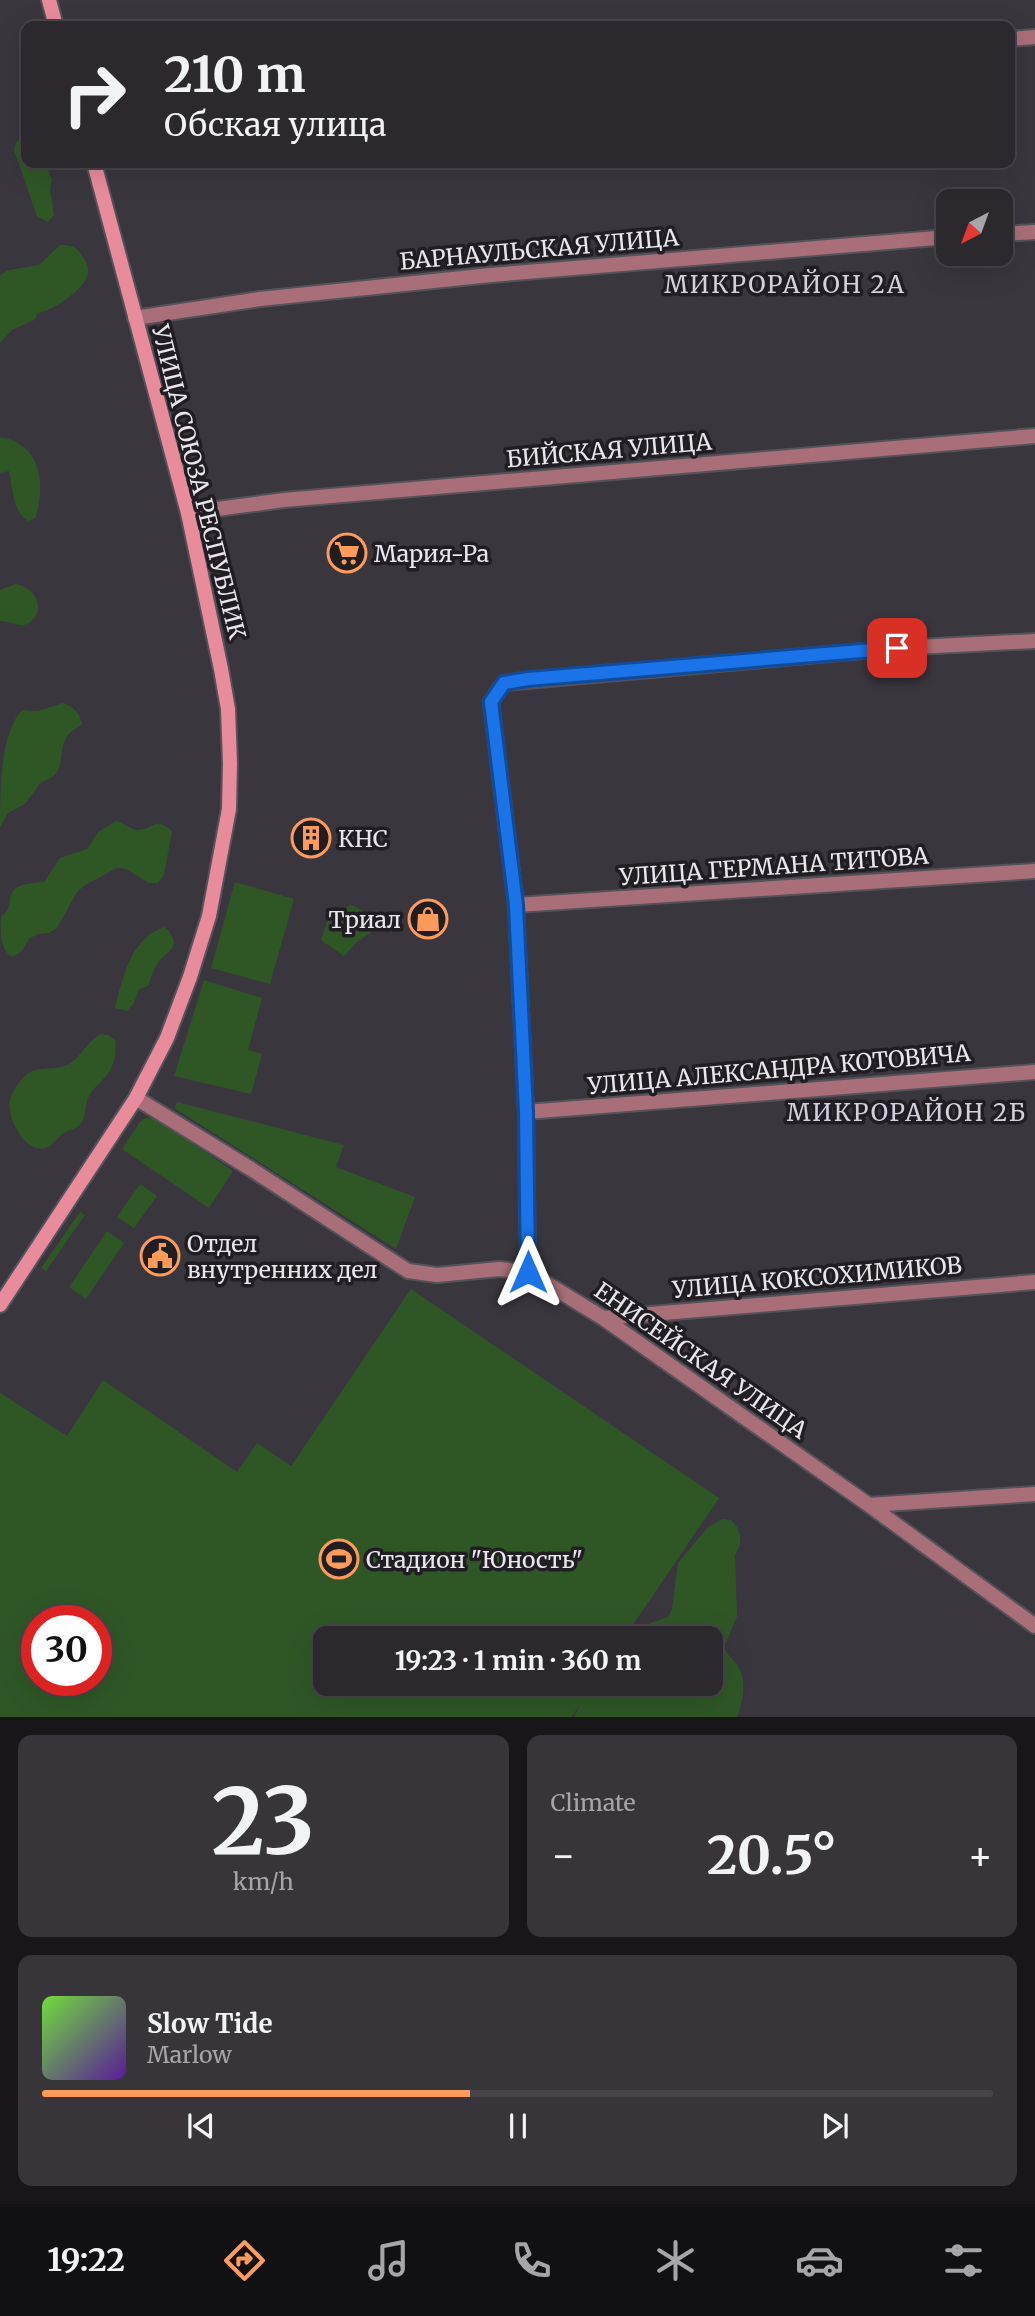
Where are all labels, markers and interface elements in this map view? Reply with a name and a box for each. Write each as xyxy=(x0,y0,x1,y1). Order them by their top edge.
text: 210 m xyxy=(164,44,305,105)
icon: right xyxy=(49,49,140,140)
text: Обская улица xyxy=(164,105,387,145)
north arrow xyxy=(936,189,1013,266)
map controls xyxy=(936,189,1013,266)
street label: БАРНАУЛЬСКАЯ УЛИЦА xyxy=(398,222,681,276)
district label: МИКРОРАЙОН 2А xyxy=(664,269,906,300)
street label: УЛИЦА СОЮЗА РЕСПУБЛИК xyxy=(146,321,252,643)
street label: БИЙСКАЯ УЛИЦА xyxy=(505,427,714,473)
supermarket icon: Мария-Ра xyxy=(326,532,368,574)
place label: Мария-Ра xyxy=(374,539,489,568)
pin xyxy=(867,618,927,678)
icon: arrive xyxy=(878,629,916,667)
building icon: КНС xyxy=(290,817,332,859)
place label: КНС xyxy=(338,824,388,853)
street label: УЛИЦА ГЕРМАНА ТИТОВА xyxy=(617,841,930,891)
shop icon: Триал xyxy=(407,898,449,940)
place label: Триал xyxy=(329,905,401,934)
street label: УЛИЦА АЛЕКСАНДРА КОТОВИЧА xyxy=(585,1038,972,1100)
district label: МИКРОРАЙОН 2Б xyxy=(787,1097,1027,1128)
place label: Отдел внутренних дел xyxy=(187,1229,378,1284)
public building icon: Отдел внутренних дел xyxy=(139,1235,181,1277)
position arrow xyxy=(491,1235,565,1309)
street label: УЛИЦА КОКСОХИМИКОВ xyxy=(670,1250,963,1304)
street label: ЕНИСЕЙСКАЯ УЛИЦА xyxy=(589,1276,814,1445)
sports icon: Стадион "Юность" xyxy=(318,1538,360,1580)
place label: Стадион "Юность" xyxy=(366,1545,583,1574)
speed limit sign: 30 xyxy=(21,1605,112,1696)
text: 19:23 · 1 min · 360 m xyxy=(395,1644,641,1677)
text: 23 xyxy=(212,1764,315,1879)
text: Climate xyxy=(551,1788,636,1817)
text: 20.5° xyxy=(707,1823,837,1888)
text: − xyxy=(551,1832,576,1879)
text: + xyxy=(968,1832,993,1879)
text: km/h xyxy=(233,1867,294,1896)
text: Slow Tide xyxy=(147,2007,273,2040)
text: Marlow xyxy=(147,2040,232,2069)
icon: previous xyxy=(182,2107,220,2145)
icon: pause xyxy=(499,2107,537,2145)
icon: next xyxy=(816,2107,854,2145)
icon: directions xyxy=(220,2236,269,2285)
icon: music xyxy=(364,2236,413,2285)
icon: phone xyxy=(507,2236,556,2285)
icon: climate xyxy=(651,2236,700,2285)
icon: car xyxy=(795,2236,844,2285)
icon: filters xyxy=(939,2236,988,2285)
text: 19:22 xyxy=(47,2240,125,2280)

